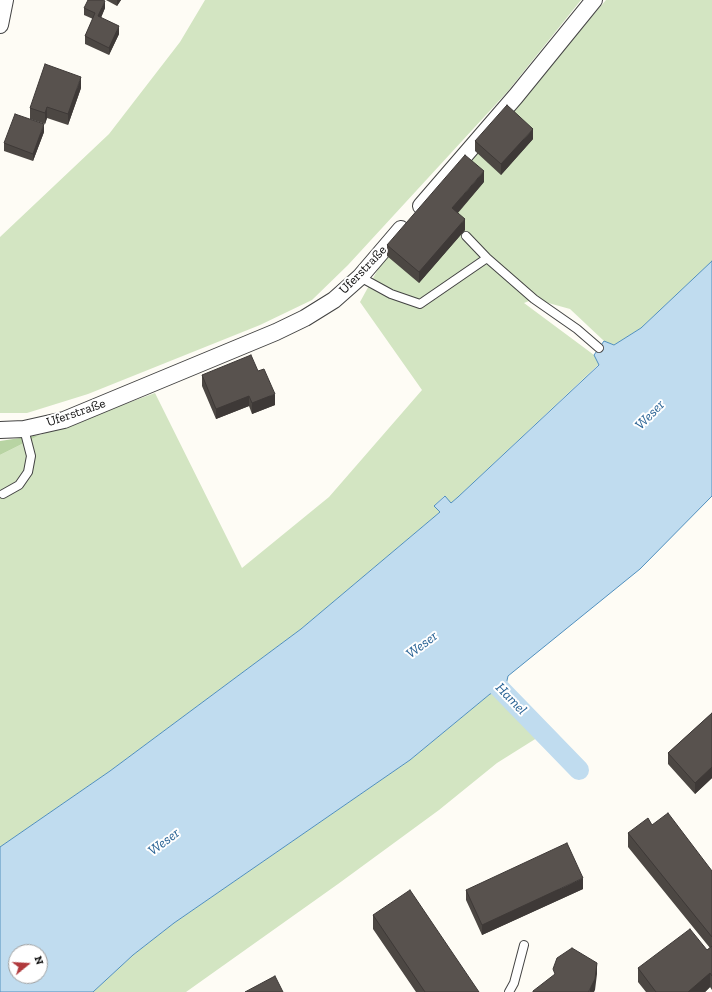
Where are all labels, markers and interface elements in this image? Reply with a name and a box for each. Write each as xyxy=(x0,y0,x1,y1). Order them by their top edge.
street label: Uferstraße xyxy=(336,242,390,298)
street label: Uferstraße xyxy=(44,396,108,430)
water label: Weser xyxy=(632,397,668,433)
water label: Weser xyxy=(403,628,441,662)
water label: Hamel xyxy=(492,680,530,718)
water label: Weser xyxy=(145,825,183,859)
north arrow xyxy=(8,944,48,984)
text: N xyxy=(31,954,46,966)

